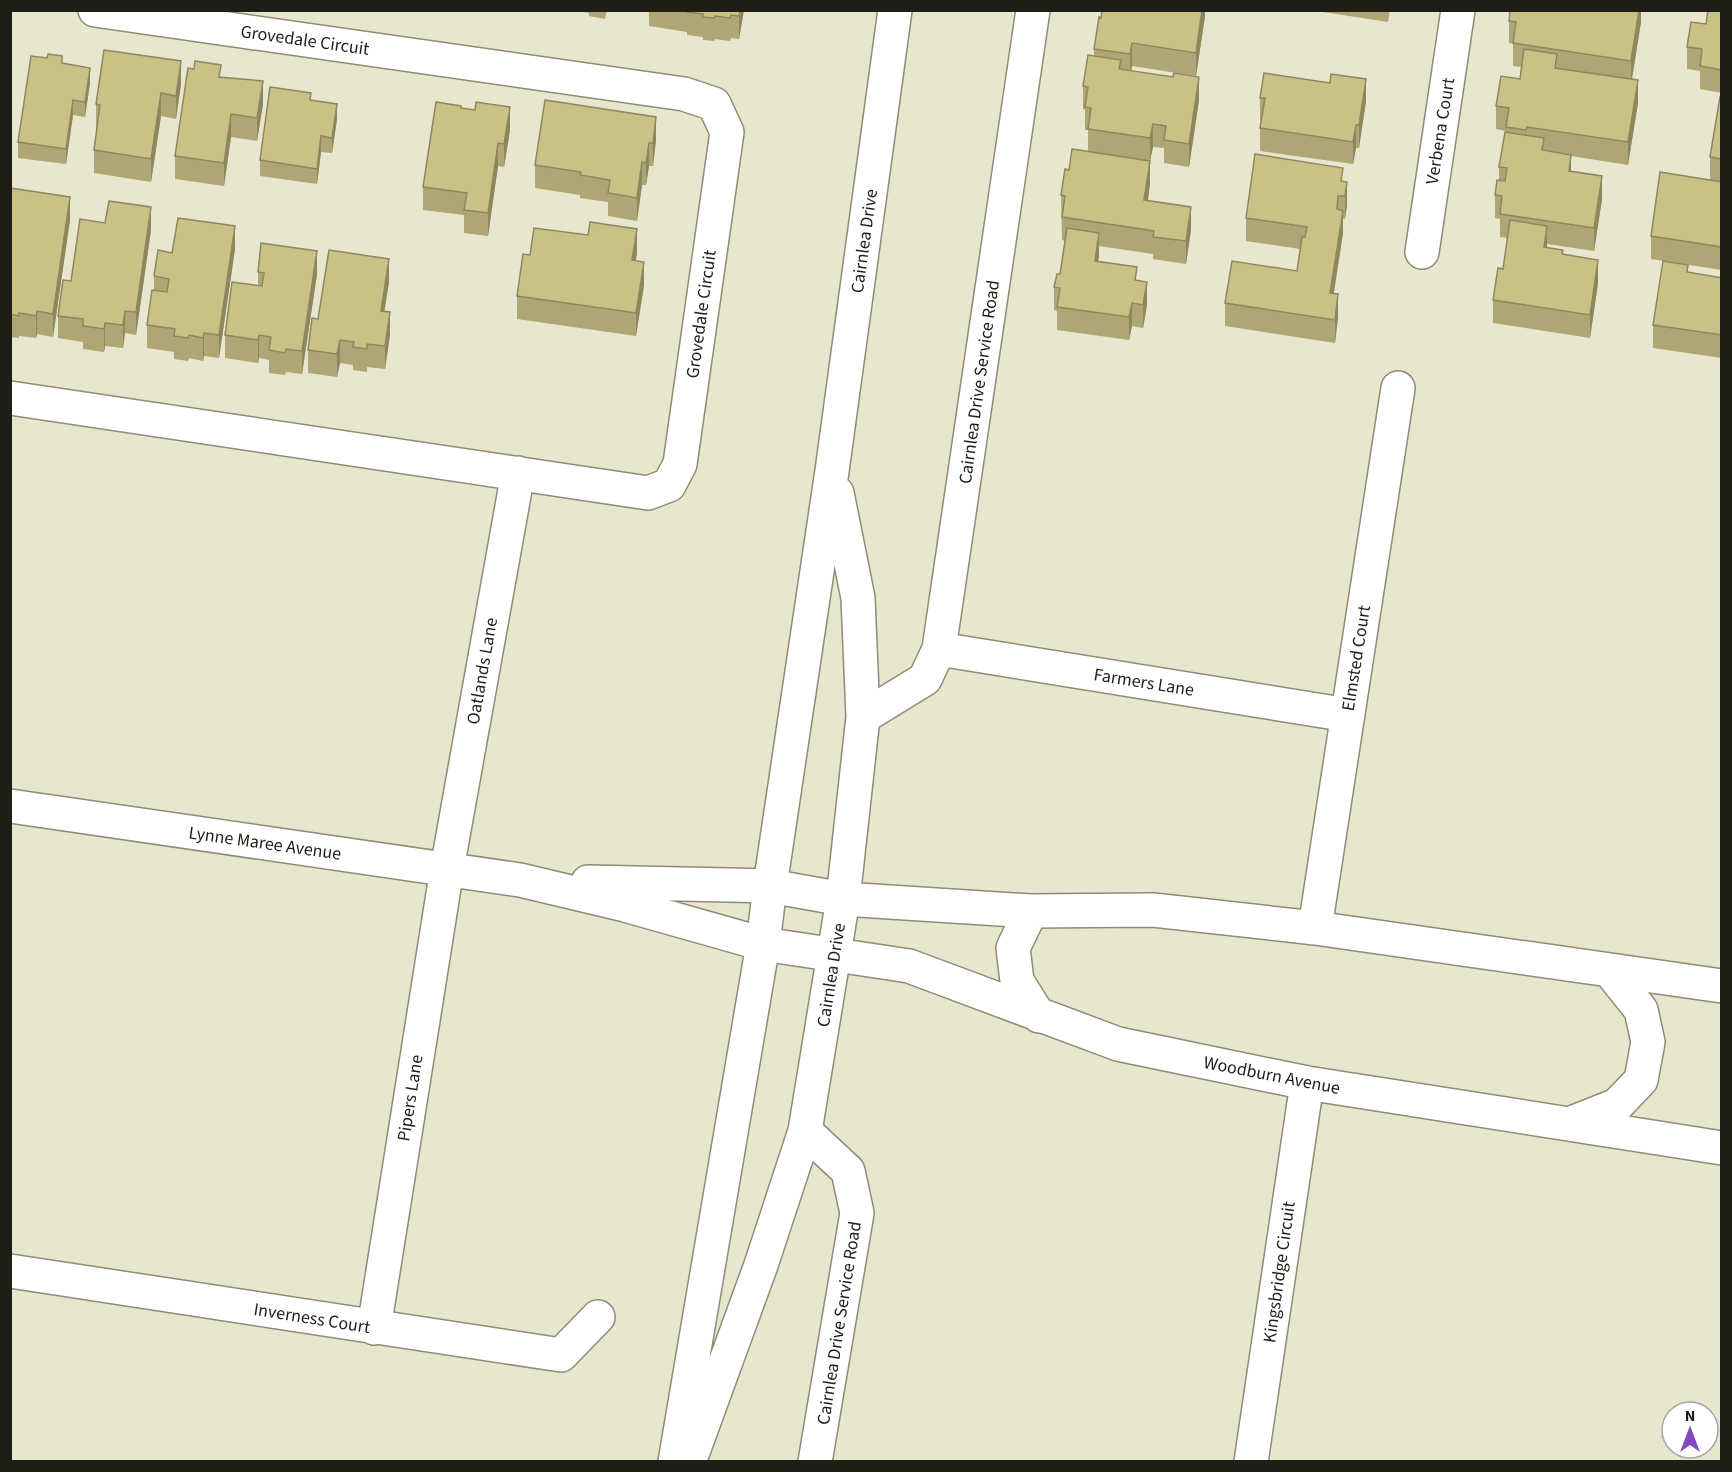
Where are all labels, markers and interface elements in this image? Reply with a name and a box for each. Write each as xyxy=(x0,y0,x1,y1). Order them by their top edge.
street label: Grovedale Circuit xyxy=(239,19,371,62)
street label: Verbena Court xyxy=(1420,76,1461,186)
street label: Cairnlea Drive xyxy=(845,187,884,295)
street label: Grovedale Circuit xyxy=(680,248,723,380)
street label: Cairnlea Drive Service Road xyxy=(953,279,1006,486)
street label: Elmsted Court xyxy=(1336,603,1377,713)
street label: Oatlands Lane xyxy=(461,616,504,726)
street label: Farmers Lane xyxy=(1092,662,1196,703)
street label: Lynne Maree Avenue xyxy=(187,820,343,867)
street label: Cairnlea Drive xyxy=(811,921,852,1029)
street label: Woodburn Avenue xyxy=(1202,1050,1342,1101)
street label: Pipers Lane xyxy=(391,1053,430,1143)
street label: Kingsbridge Circuit xyxy=(1257,1200,1302,1344)
street label: Cairnlea Drive Service Road xyxy=(811,1220,868,1427)
street label: Inverness Court xyxy=(252,1297,372,1340)
north arrow xyxy=(1660,1400,1720,1460)
text: N xyxy=(1685,1405,1695,1427)

